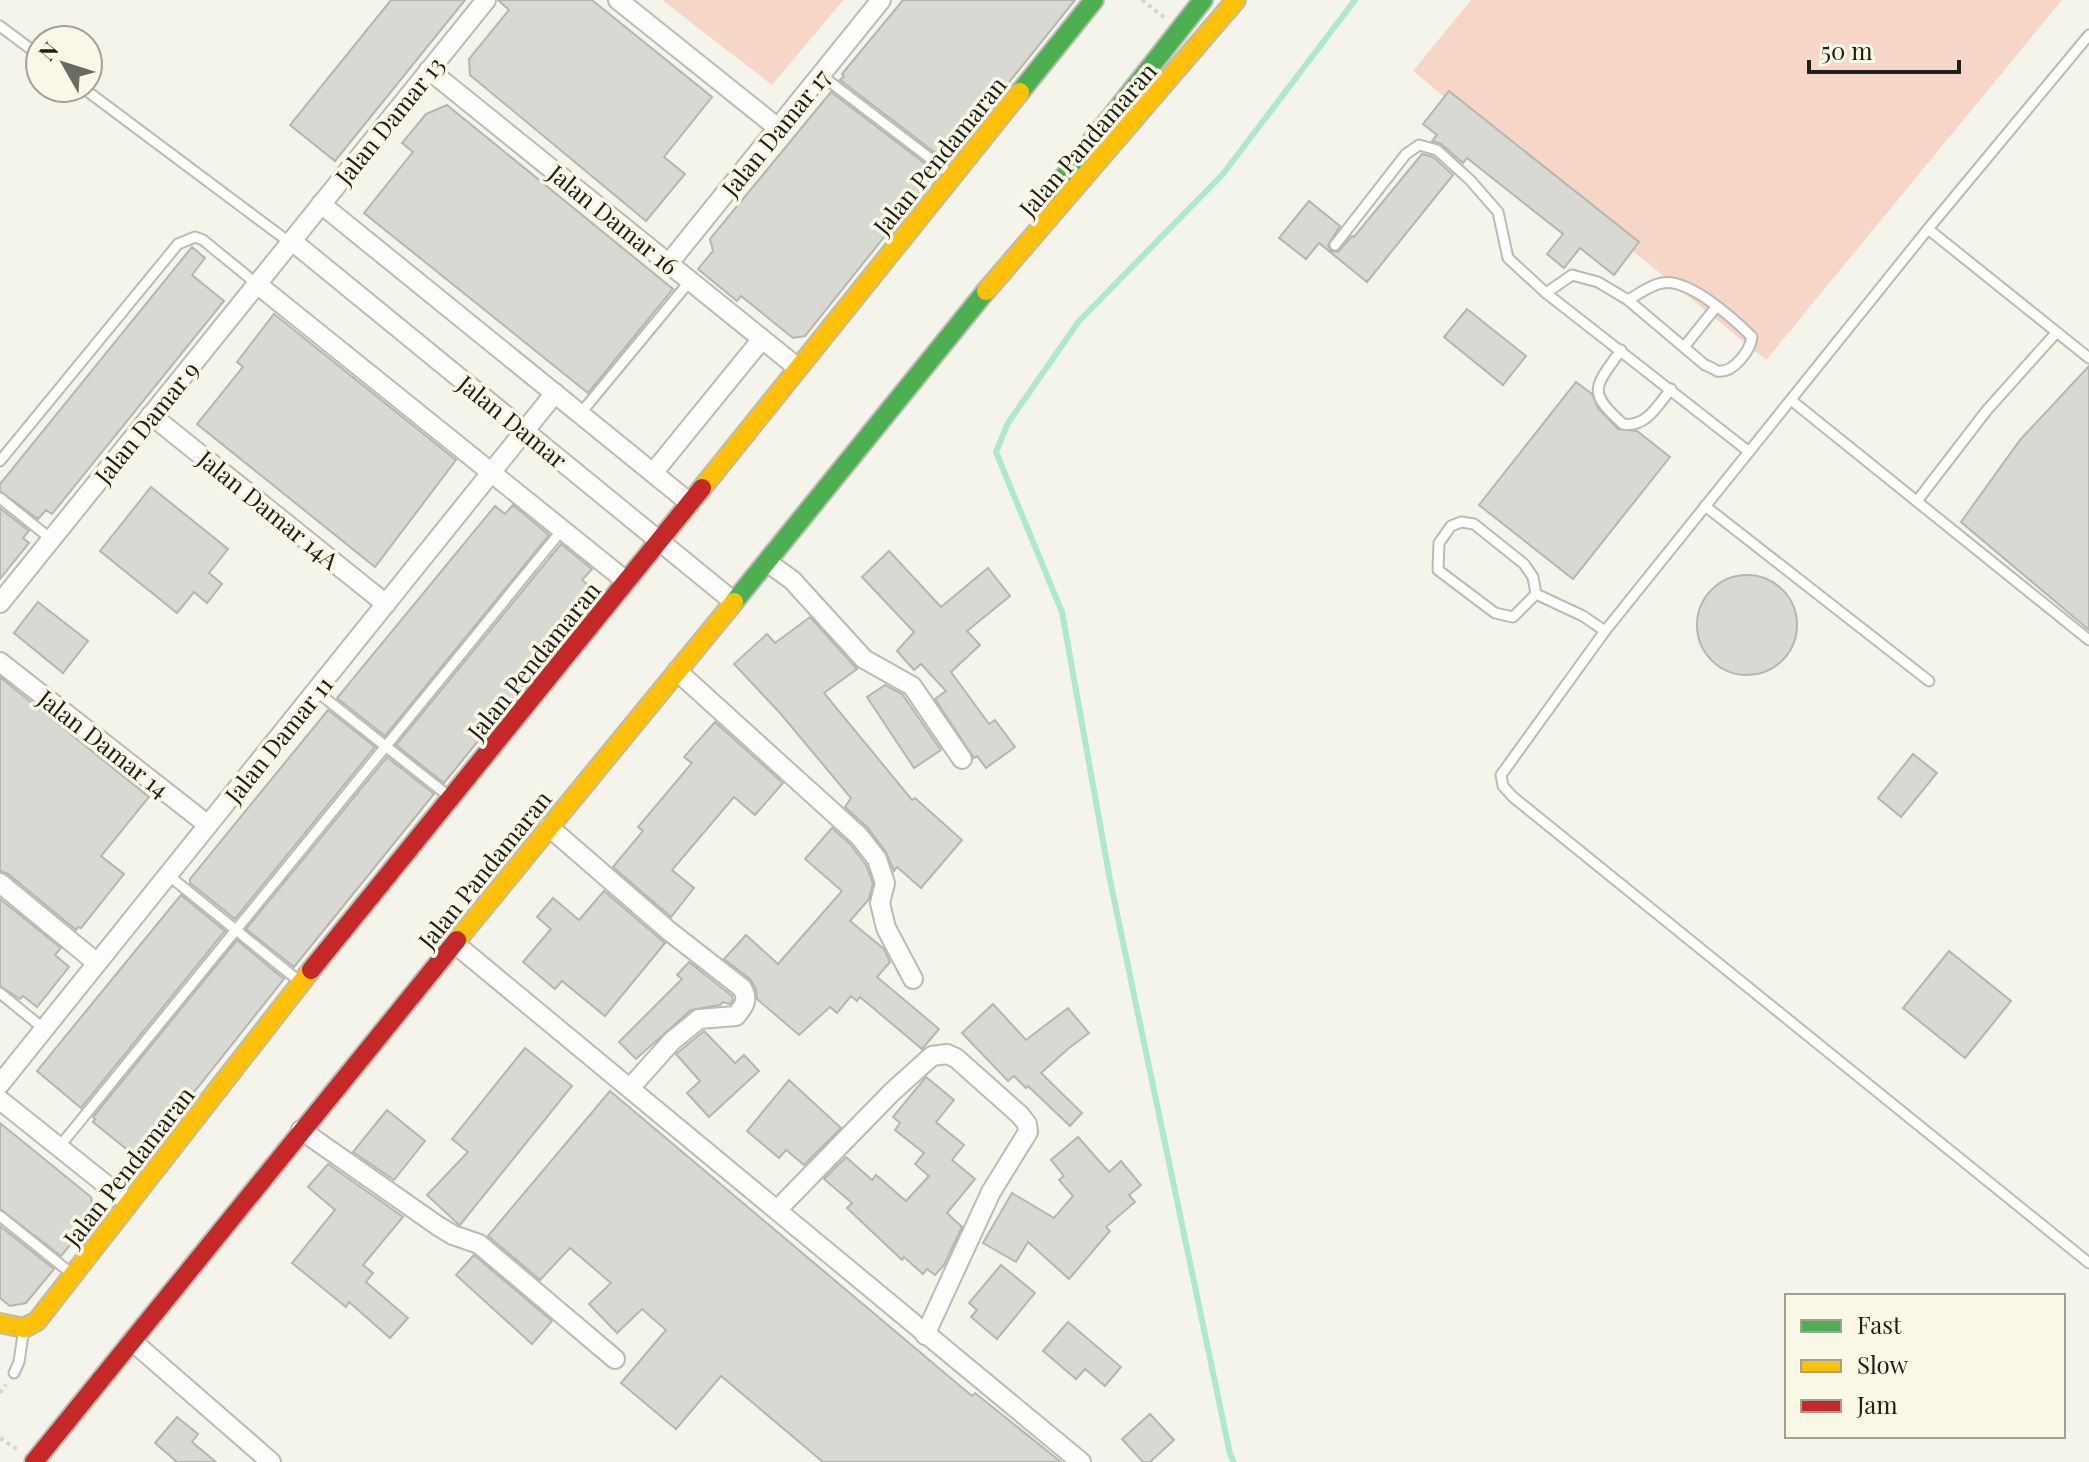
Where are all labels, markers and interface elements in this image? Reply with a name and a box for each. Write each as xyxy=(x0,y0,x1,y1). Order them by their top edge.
north arrow xyxy=(24,24,104,104)
scale bar xyxy=(1809,24,1959,74)
text: 50 m xyxy=(1821,34,1873,66)
text: N xyxy=(31,35,64,66)
street label: Jalan Damar 13 xyxy=(327,49,451,192)
street label: Jalan Pandamaran xyxy=(1010,55,1163,224)
street label: Jalan Damar 17 xyxy=(713,61,837,203)
street label: Jalan Pendamaran xyxy=(865,69,1013,242)
street label: Jalan Damar 16 xyxy=(542,156,686,281)
street label: Jalan Damar 9 xyxy=(86,354,205,491)
street label: Jalan Damar xyxy=(451,367,574,475)
street label: Jalan Damar 14A xyxy=(191,442,347,576)
street label: Jalan Pendamaran xyxy=(459,574,607,747)
street label: Jalan Damar 11 xyxy=(216,669,339,810)
street label: Jalan Damar 14 xyxy=(31,681,176,804)
street label: Jalan Pandamaran xyxy=(410,783,558,955)
street label: Jalan Pendamaran xyxy=(55,1079,201,1253)
legend xyxy=(1785,1294,2065,1438)
text: Fast xyxy=(1857,1308,1902,1340)
text: Slow xyxy=(1857,1348,1909,1380)
text: Jam xyxy=(1856,1388,1898,1420)

